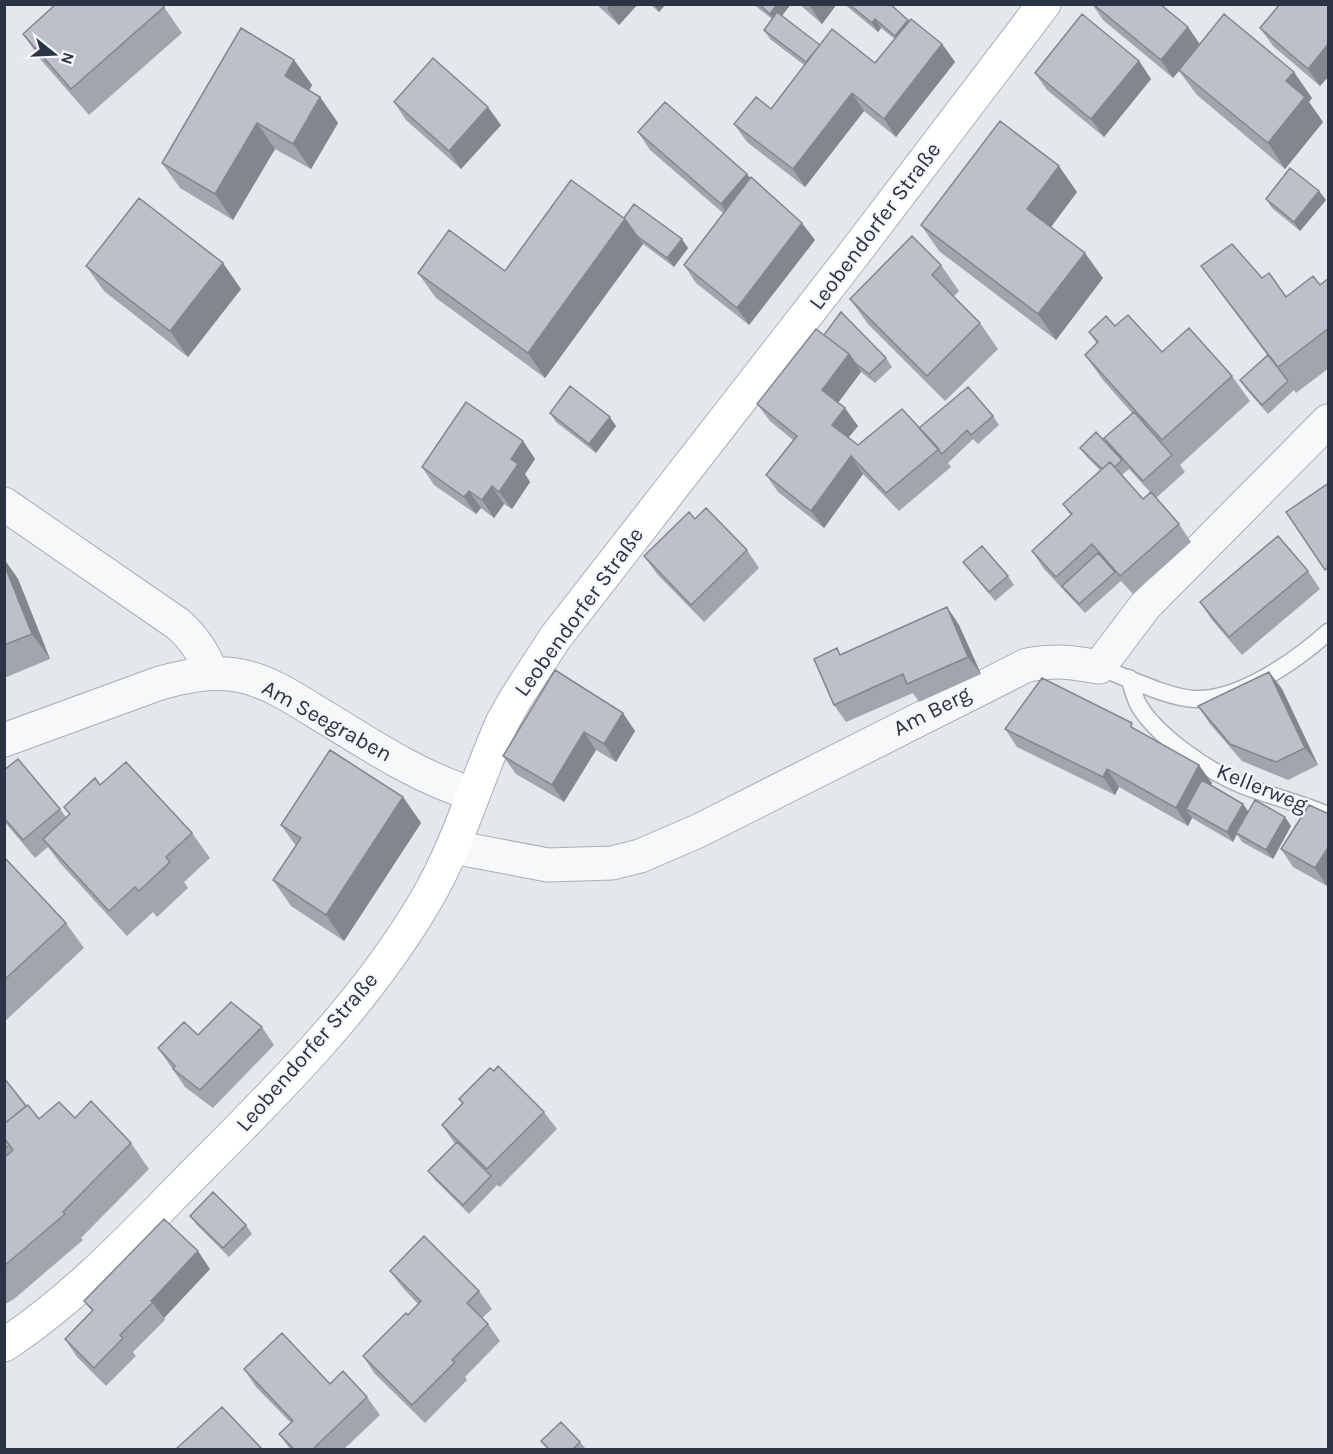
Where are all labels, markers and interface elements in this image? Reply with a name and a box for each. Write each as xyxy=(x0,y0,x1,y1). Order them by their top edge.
north arrow xyxy=(24,24,84,84)
text: N xyxy=(57,50,79,67)
street label: Leobendorfer Straße xyxy=(804,137,946,315)
street label: Leobendorfer Straße xyxy=(509,522,649,702)
street label: Am Seegraben xyxy=(258,675,396,767)
street label: Am Berg xyxy=(889,680,976,742)
street label: Kellerweg xyxy=(1213,758,1312,818)
street label: Leobendorfer Straße xyxy=(231,967,383,1137)

